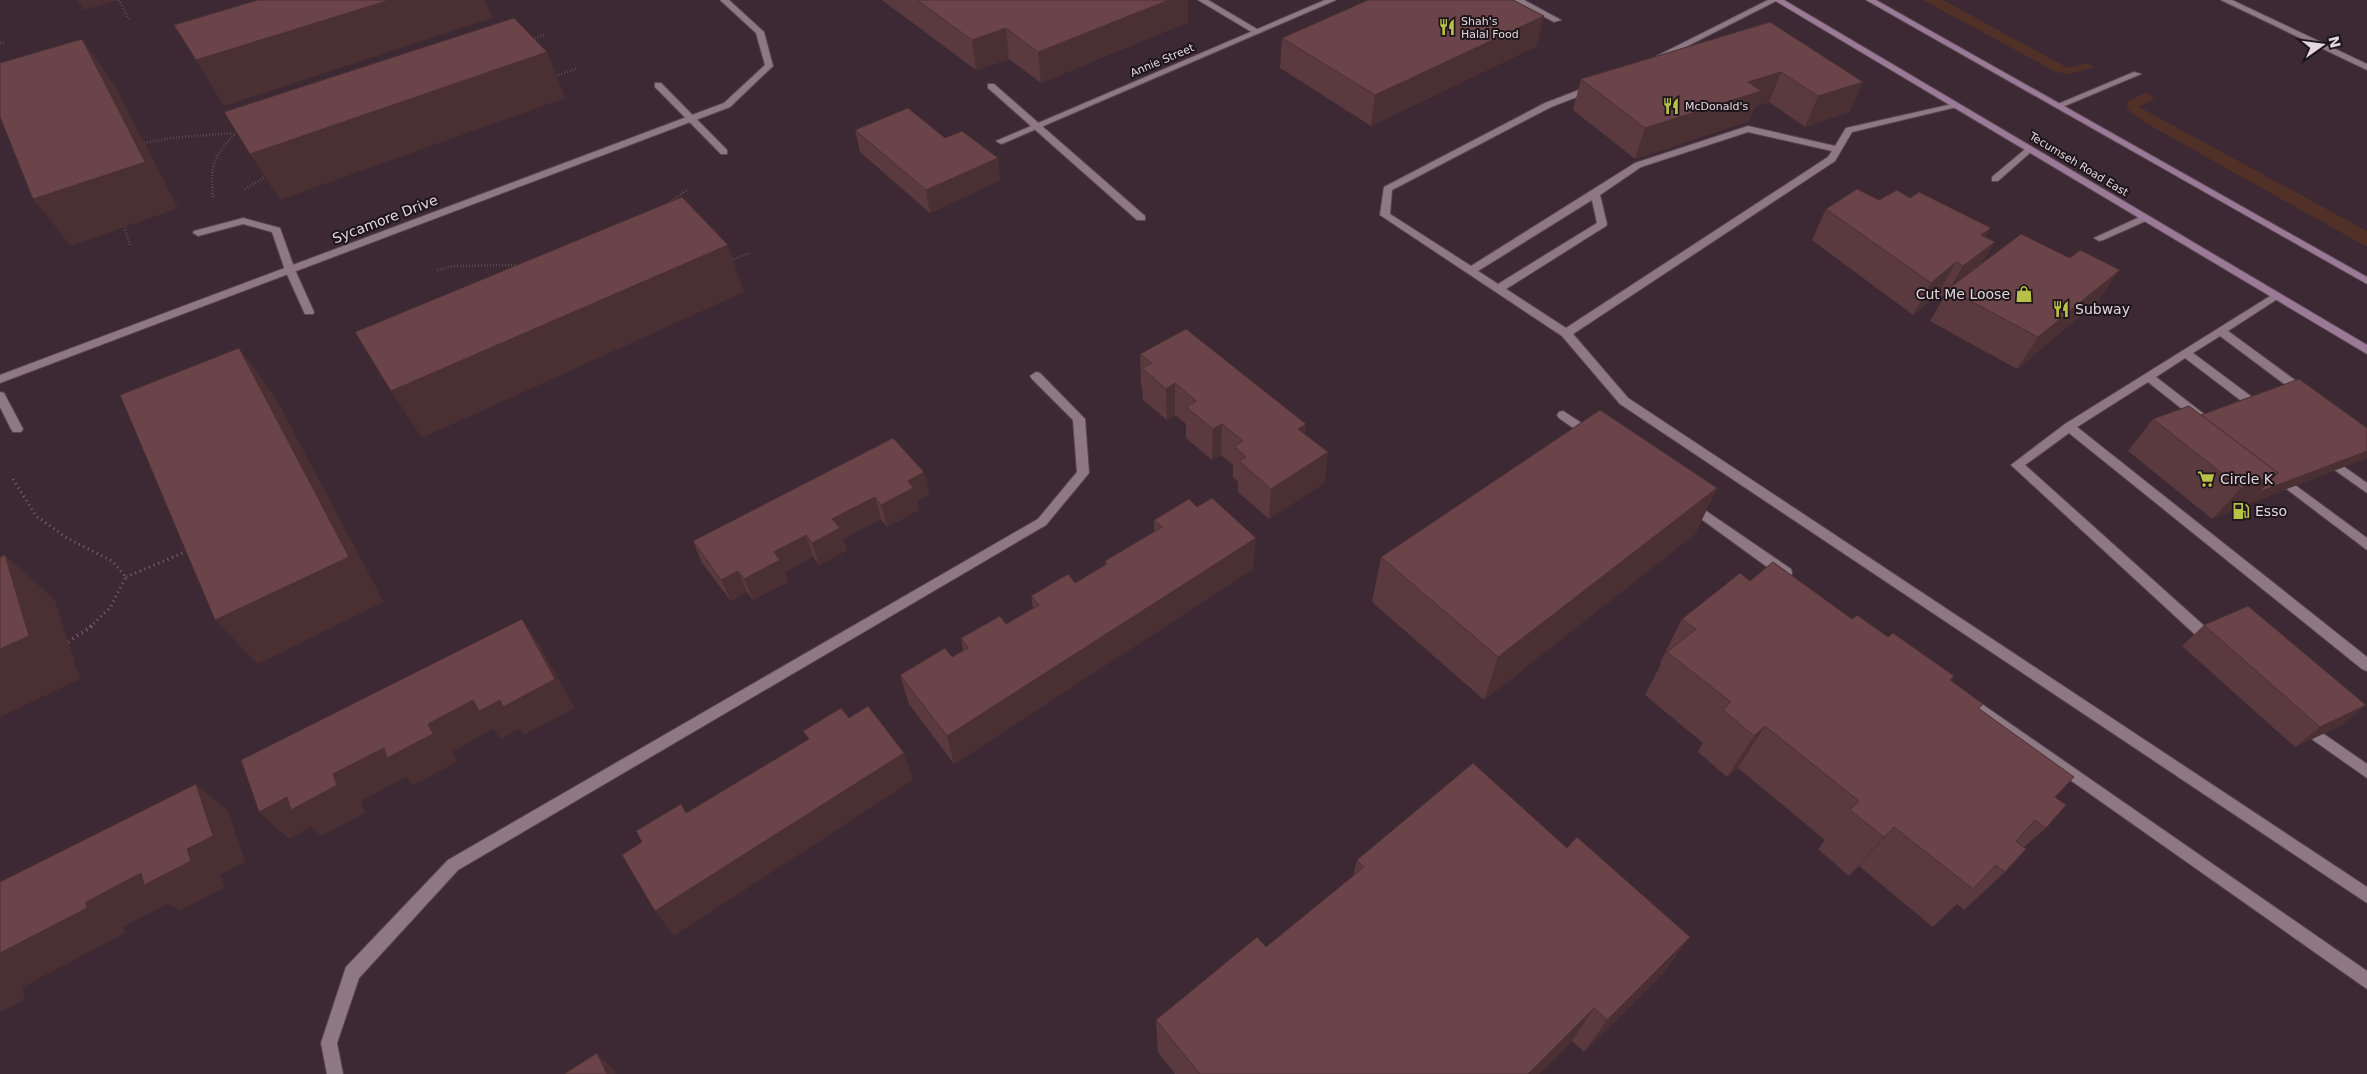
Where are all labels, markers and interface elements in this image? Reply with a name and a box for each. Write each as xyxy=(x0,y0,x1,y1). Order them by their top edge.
place label: Shah's Halal Food xyxy=(1461,15,1519,41)
restaurant icon: Shah's Halal Food xyxy=(1437,17,1457,37)
north arrow xyxy=(2297,20,2347,70)
text: N xyxy=(2325,34,2344,49)
street label: Annie Street xyxy=(1128,41,1197,80)
restaurant icon: McDonald's xyxy=(1661,96,1681,116)
place label: McDonald's xyxy=(1685,100,1749,113)
street label: Tecumseh Road East xyxy=(2026,129,2131,199)
street label: Sycamore Drive xyxy=(330,192,440,246)
shop icon: Cut Me Loose xyxy=(2014,284,2034,304)
place label: Cut Me Loose xyxy=(1916,286,2010,302)
restaurant icon: Subway xyxy=(2051,299,2071,319)
place label: Subway xyxy=(2075,301,2130,317)
supermarket icon: Circle K xyxy=(2196,469,2216,489)
place label: Circle K xyxy=(2220,471,2274,487)
fuel station icon: Esso xyxy=(2231,501,2251,521)
place label: Esso xyxy=(2255,503,2287,519)

